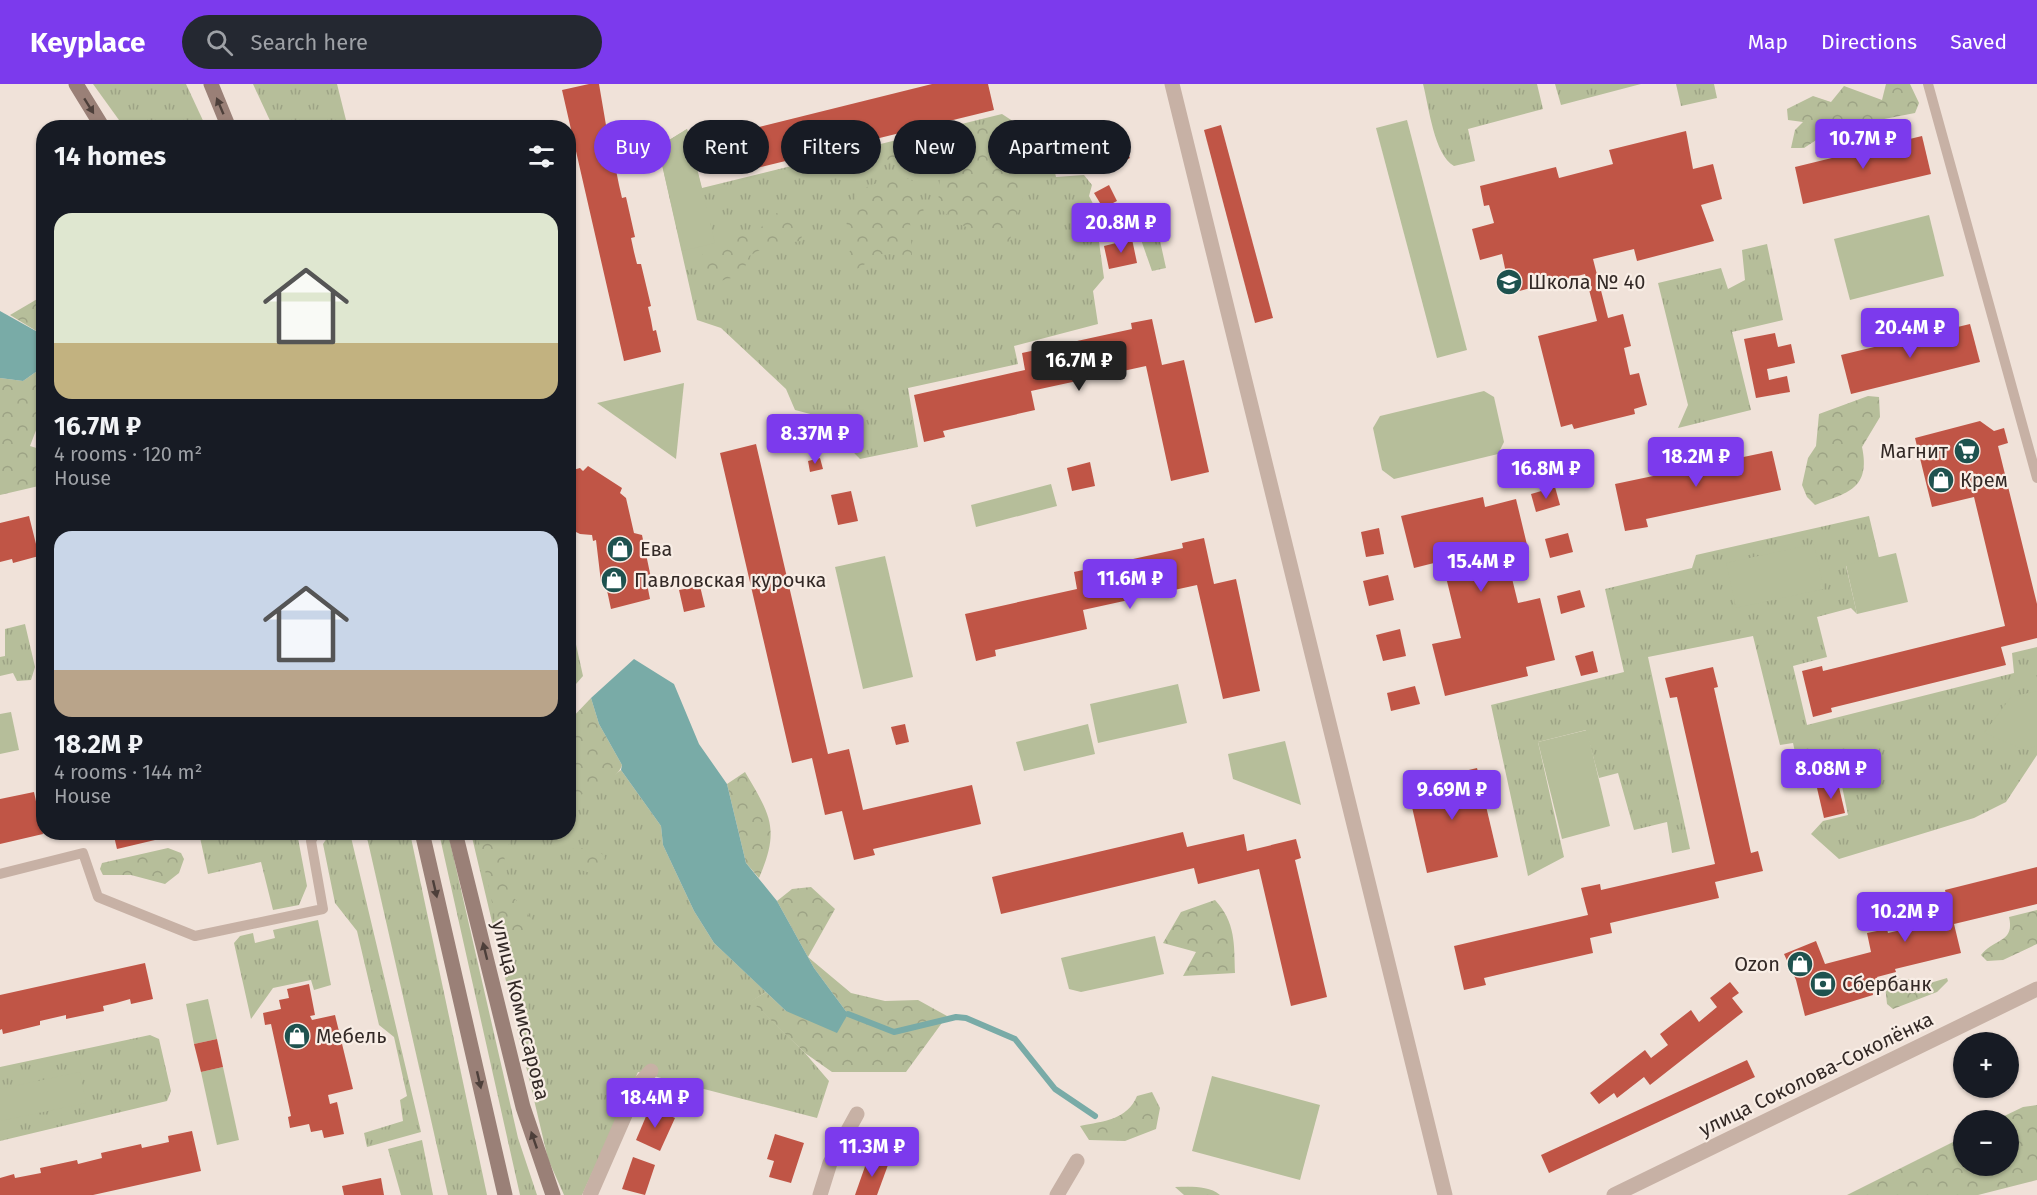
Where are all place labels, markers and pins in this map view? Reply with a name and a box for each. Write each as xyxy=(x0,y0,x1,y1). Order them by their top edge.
pin: 10.7M ₽ xyxy=(1808,119,1918,170)
pin: 20.8M ₽ xyxy=(1066,203,1176,254)
school or university icon: Школа № 40 xyxy=(1494,267,1524,297)
place label: Школа № 40 xyxy=(1528,270,1645,294)
pin: 20.4M ₽ xyxy=(1855,308,1965,359)
pin: 16.7M ₽ xyxy=(1024,341,1134,392)
pin: 8.37M ₽ xyxy=(760,414,870,465)
supermarket icon: Магнит xyxy=(1952,436,1982,466)
pin: 18.2M ₽ xyxy=(1641,437,1751,488)
place label: Магнит xyxy=(1880,439,1949,463)
pin: 16.8M ₽ xyxy=(1491,449,1601,500)
shop icon: Крем xyxy=(1926,465,1956,495)
place label: Крем xyxy=(1960,468,2008,492)
shop icon: Ева xyxy=(605,534,635,564)
place label: Ева xyxy=(640,537,672,561)
pin: 15.4M ₽ xyxy=(1426,542,1536,593)
pin: 11.6M ₽ xyxy=(1075,559,1185,610)
shop icon: Павловская курочка xyxy=(599,565,629,595)
place label: Павловская курочка xyxy=(634,568,826,592)
pin: 8.08M ₽ xyxy=(1776,749,1886,800)
pin: 9.69M ₽ xyxy=(1397,770,1507,821)
pin: 10.2M ₽ xyxy=(1850,892,1960,943)
shop icon: Ozon xyxy=(1785,949,1815,979)
place label: Ozon xyxy=(1734,952,1780,976)
bank icon: Сбербанк xyxy=(1808,969,1838,999)
place label: Сбербанк xyxy=(1842,972,1932,996)
shop icon: Мебель xyxy=(282,1021,312,1051)
place label: Мебель xyxy=(316,1024,387,1048)
pin: 18.4M ₽ xyxy=(600,1078,710,1129)
pin: 11.3M ₽ xyxy=(817,1127,927,1178)

